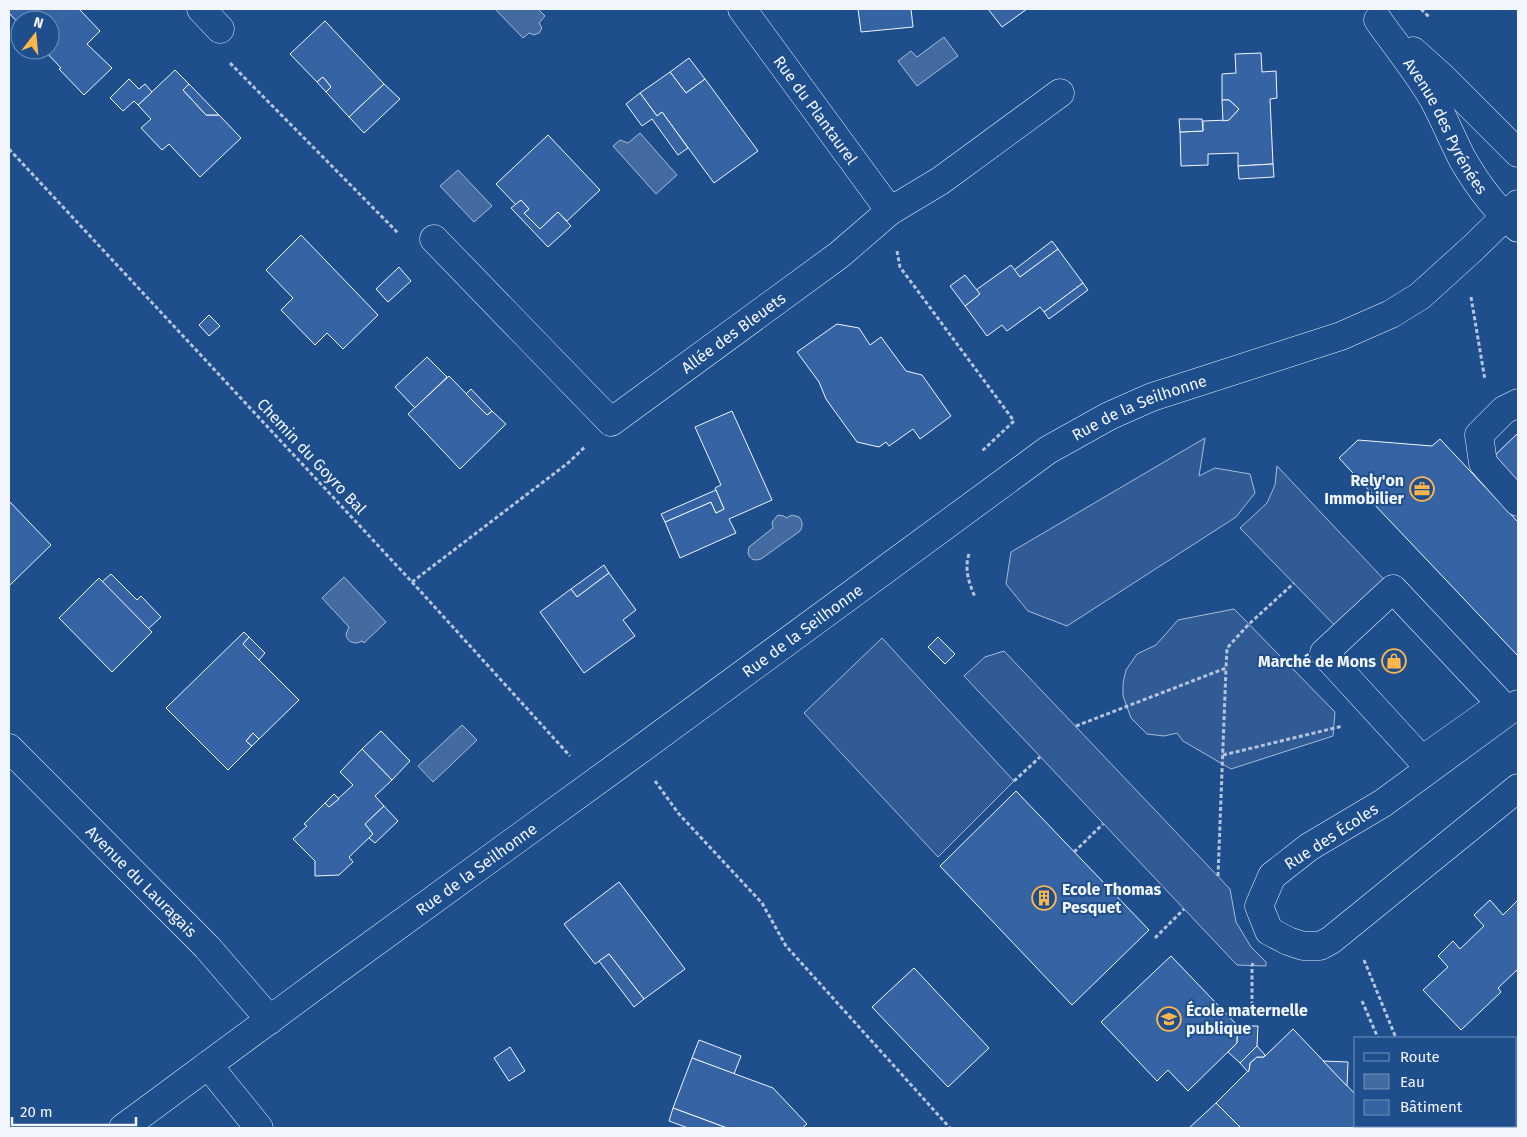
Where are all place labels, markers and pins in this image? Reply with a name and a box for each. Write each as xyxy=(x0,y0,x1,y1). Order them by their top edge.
place label: Rely'on Immobilier xyxy=(1324,471,1405,508)
office icon: Rely'on Immobilier xyxy=(1409,476,1435,502)
shop icon: Marché de Mons xyxy=(1381,648,1407,674)
place label: Marché de Mons xyxy=(1258,652,1376,671)
place label: Ecole Thomas Pesquet xyxy=(1062,880,1161,917)
building icon: Ecole Thomas Pesquet xyxy=(1031,885,1057,911)
place label: École maternelle publique xyxy=(1186,1000,1308,1038)
school or university icon: École maternelle publique xyxy=(1156,1006,1182,1032)

